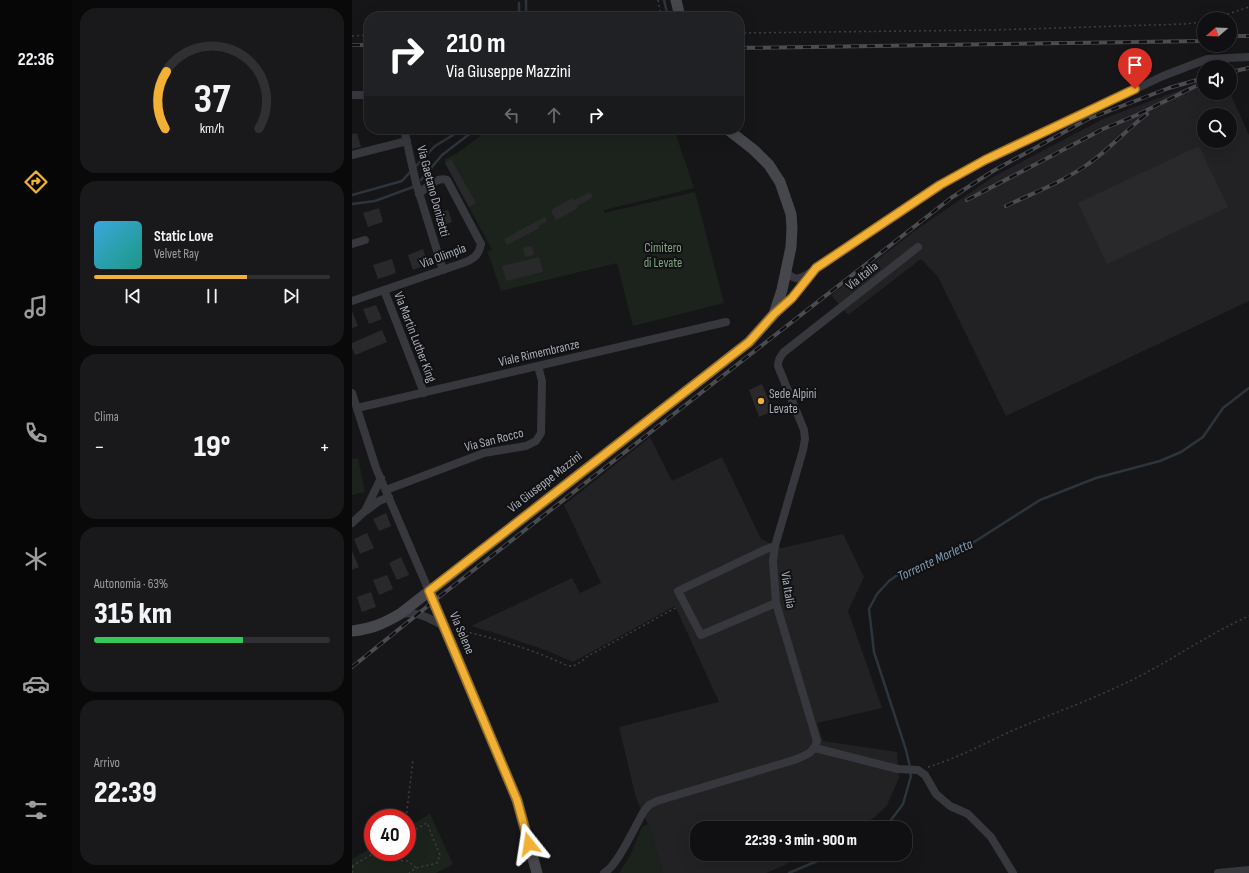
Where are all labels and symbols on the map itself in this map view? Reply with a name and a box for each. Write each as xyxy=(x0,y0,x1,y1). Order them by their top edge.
north arrow xyxy=(1197,12,1237,52)
pin xyxy=(1118,48,1152,89)
street label: Via Gaetano Donizetti xyxy=(413,144,453,238)
street label: Via Olimpia xyxy=(418,240,468,272)
park label: Cimitero di Levate xyxy=(644,240,682,271)
street label: Via Italia xyxy=(842,258,882,294)
street label: Via Martin Luther King xyxy=(390,289,440,385)
street label: Viale Rimembranze xyxy=(497,336,581,370)
place label: Sede Alpini Levate xyxy=(769,386,816,417)
marker: Sede Alpini Levate xyxy=(756,396,766,406)
street label: Via San Rocco xyxy=(463,425,525,455)
street label: Via Giuseppe Mazzini xyxy=(505,448,585,516)
water label: Torrente Morletta xyxy=(895,535,976,585)
street label: Via Italia xyxy=(777,570,799,610)
street label: Via Selene xyxy=(446,609,478,657)
speed limit sign: 40 xyxy=(364,809,416,861)
position arrow xyxy=(508,823,550,865)

